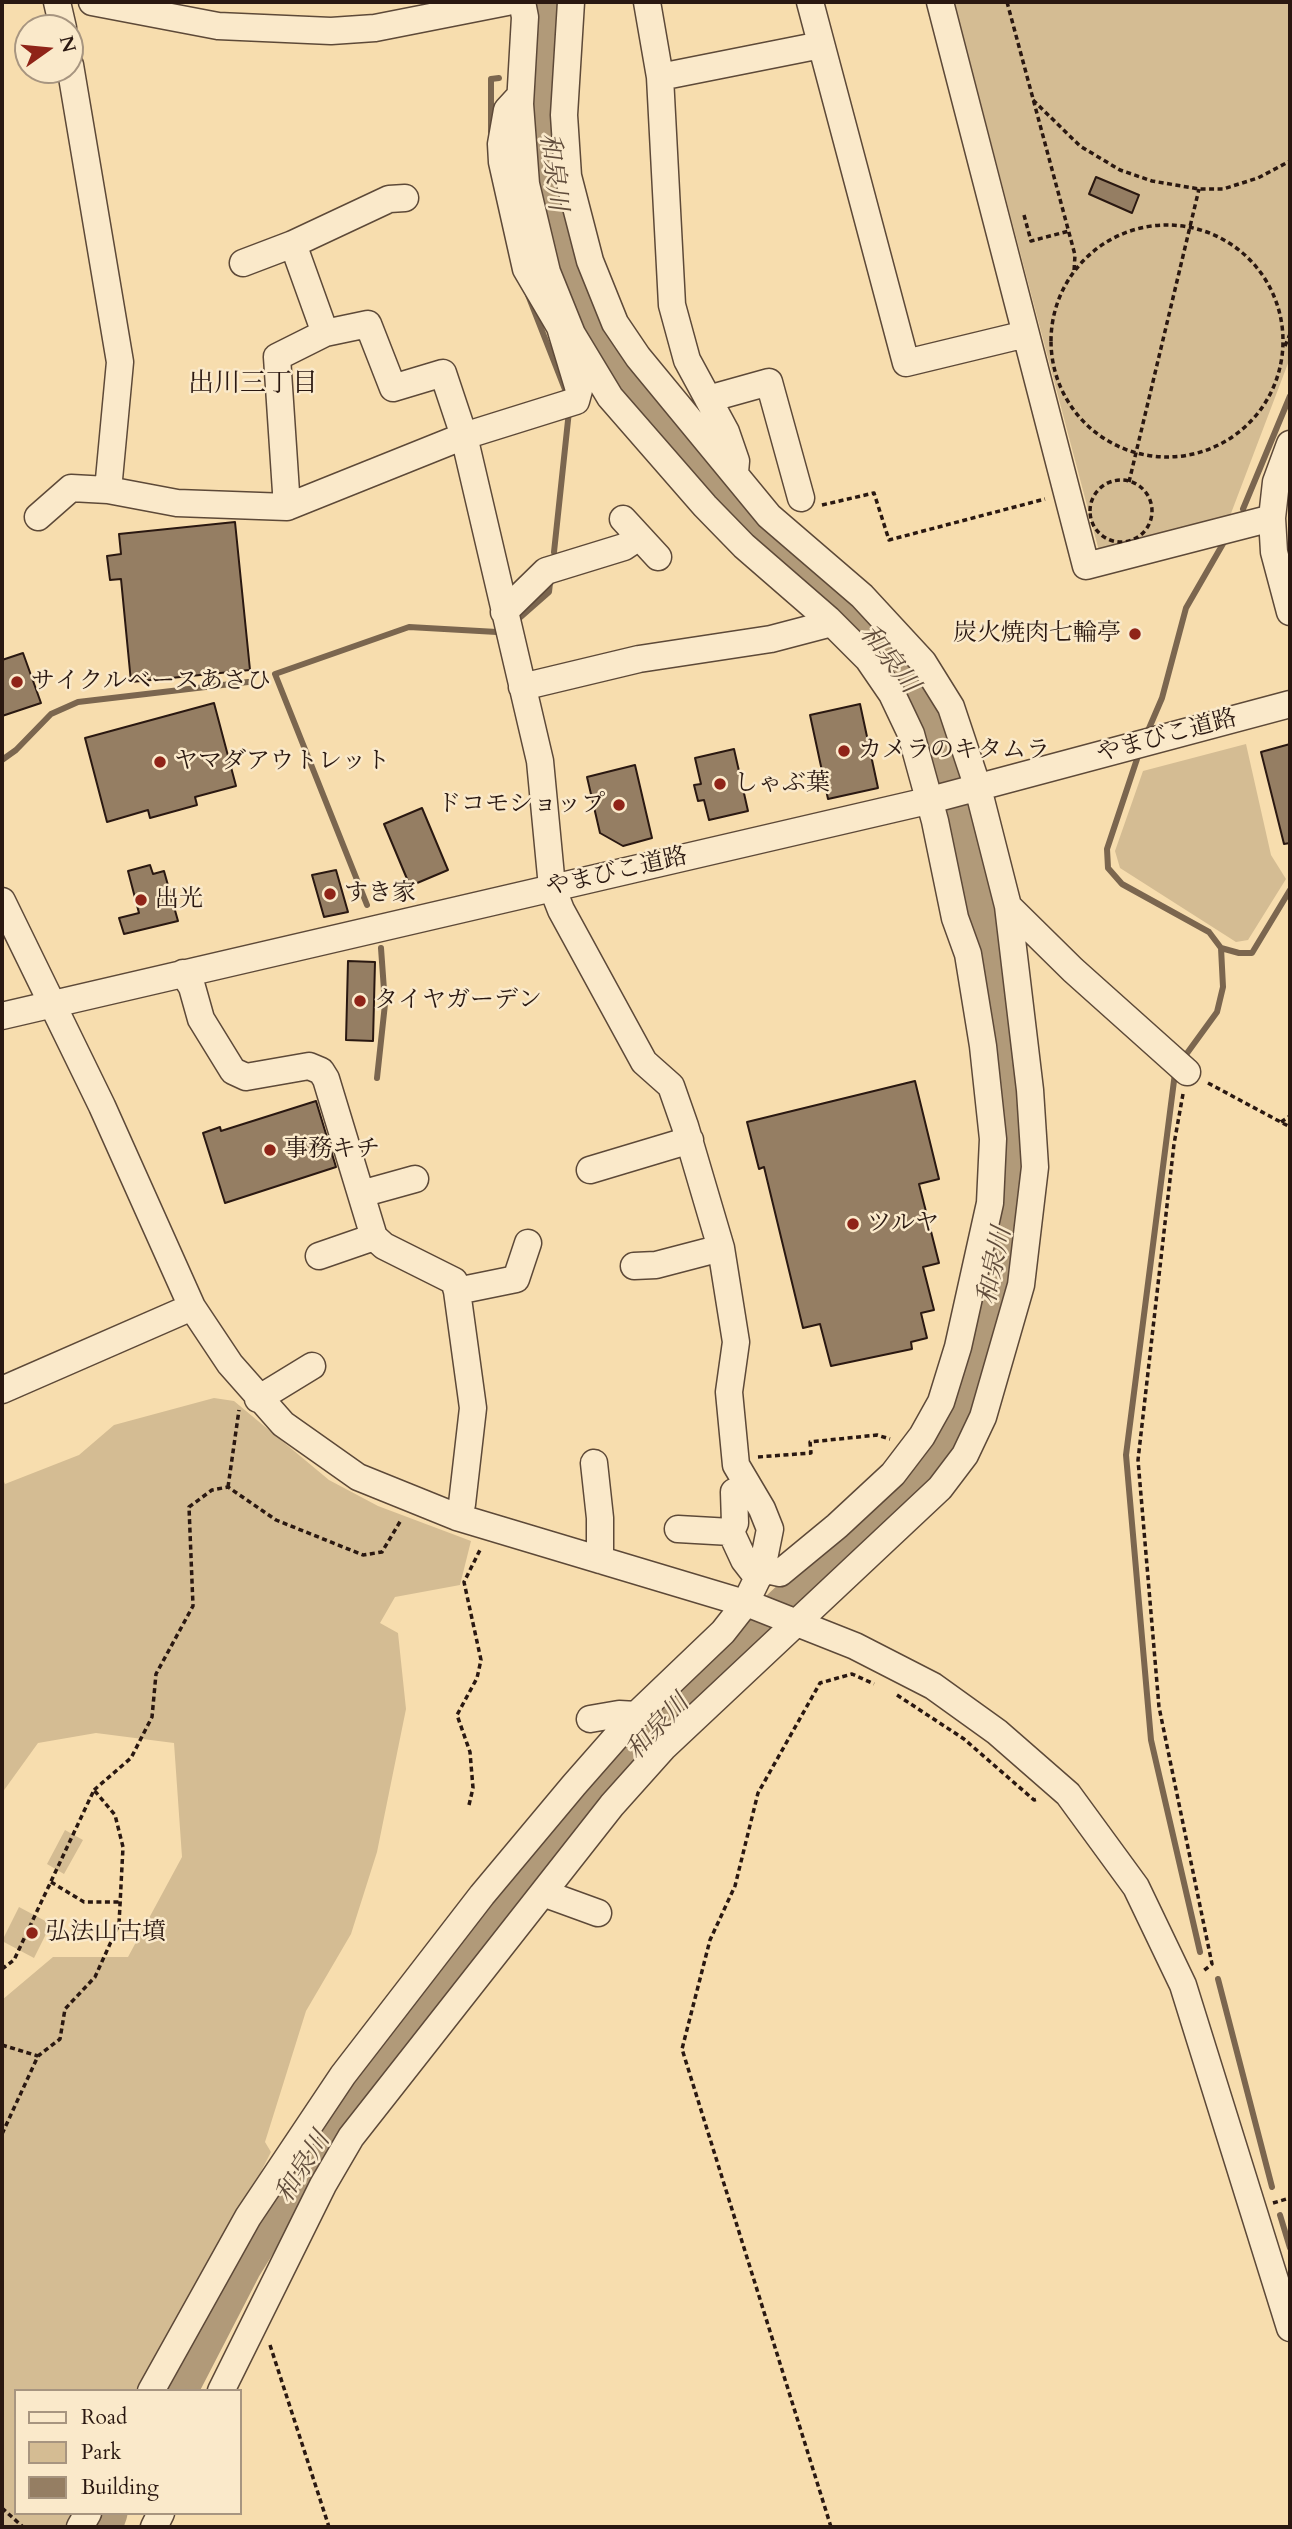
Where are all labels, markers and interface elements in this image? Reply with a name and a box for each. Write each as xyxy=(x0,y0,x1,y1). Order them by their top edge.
north arrow xyxy=(14,14,84,84)
text: N xyxy=(53,33,82,55)
water label: 和泉川 xyxy=(532,131,572,213)
district label: 出川三丁目 xyxy=(188,369,318,401)
water label: 和泉川 xyxy=(852,620,924,700)
place label: 炭火焼肉七輪亭 xyxy=(953,620,1121,648)
marker: 炭火焼肉七輪亭 xyxy=(1127,626,1143,642)
place label: サイクルベースあさひ xyxy=(31,668,271,696)
marker: サイクルベースあさひ xyxy=(9,674,25,690)
street label: やまびこ道路 xyxy=(1094,704,1240,770)
place label: カメラのキタムラ xyxy=(858,737,1050,765)
marker: カメラのキタムラ xyxy=(836,743,852,759)
place label: ヤマダアウトレット xyxy=(174,748,390,776)
marker: ヤマダアウトレット xyxy=(152,754,168,770)
place label: しゃぶ葉 xyxy=(734,770,830,798)
marker: しゃぶ葉 xyxy=(712,776,728,792)
place label: ドコモショップ xyxy=(437,791,605,819)
marker: ドコモショップ xyxy=(611,797,627,813)
street label: やまびこ道路 xyxy=(544,843,690,903)
place label: すき家 xyxy=(344,880,416,908)
place label: 出光 xyxy=(155,886,203,914)
marker: すき家 xyxy=(322,886,338,902)
marker: 出光 xyxy=(133,892,149,908)
place label: タイヤガーデン xyxy=(374,987,542,1015)
marker: タイヤガーデン xyxy=(352,993,368,1009)
place label: 事務キチ xyxy=(284,1136,380,1164)
marker: 事務キチ xyxy=(262,1142,278,1158)
place label: ツルヤ xyxy=(867,1210,939,1238)
marker: ツルヤ xyxy=(845,1216,861,1232)
water label: 和泉川 xyxy=(973,1225,1019,1307)
water label: 和泉川 xyxy=(621,1689,697,1767)
place label: 弘法山古墳 xyxy=(46,1919,166,1947)
marker: 弘法山古墳 xyxy=(24,1925,40,1941)
water label: 和泉川 xyxy=(270,2127,338,2209)
legend xyxy=(14,2389,242,2515)
text: Road xyxy=(81,2403,127,2432)
text: Park xyxy=(81,2438,121,2467)
text: Building xyxy=(81,2473,159,2502)

